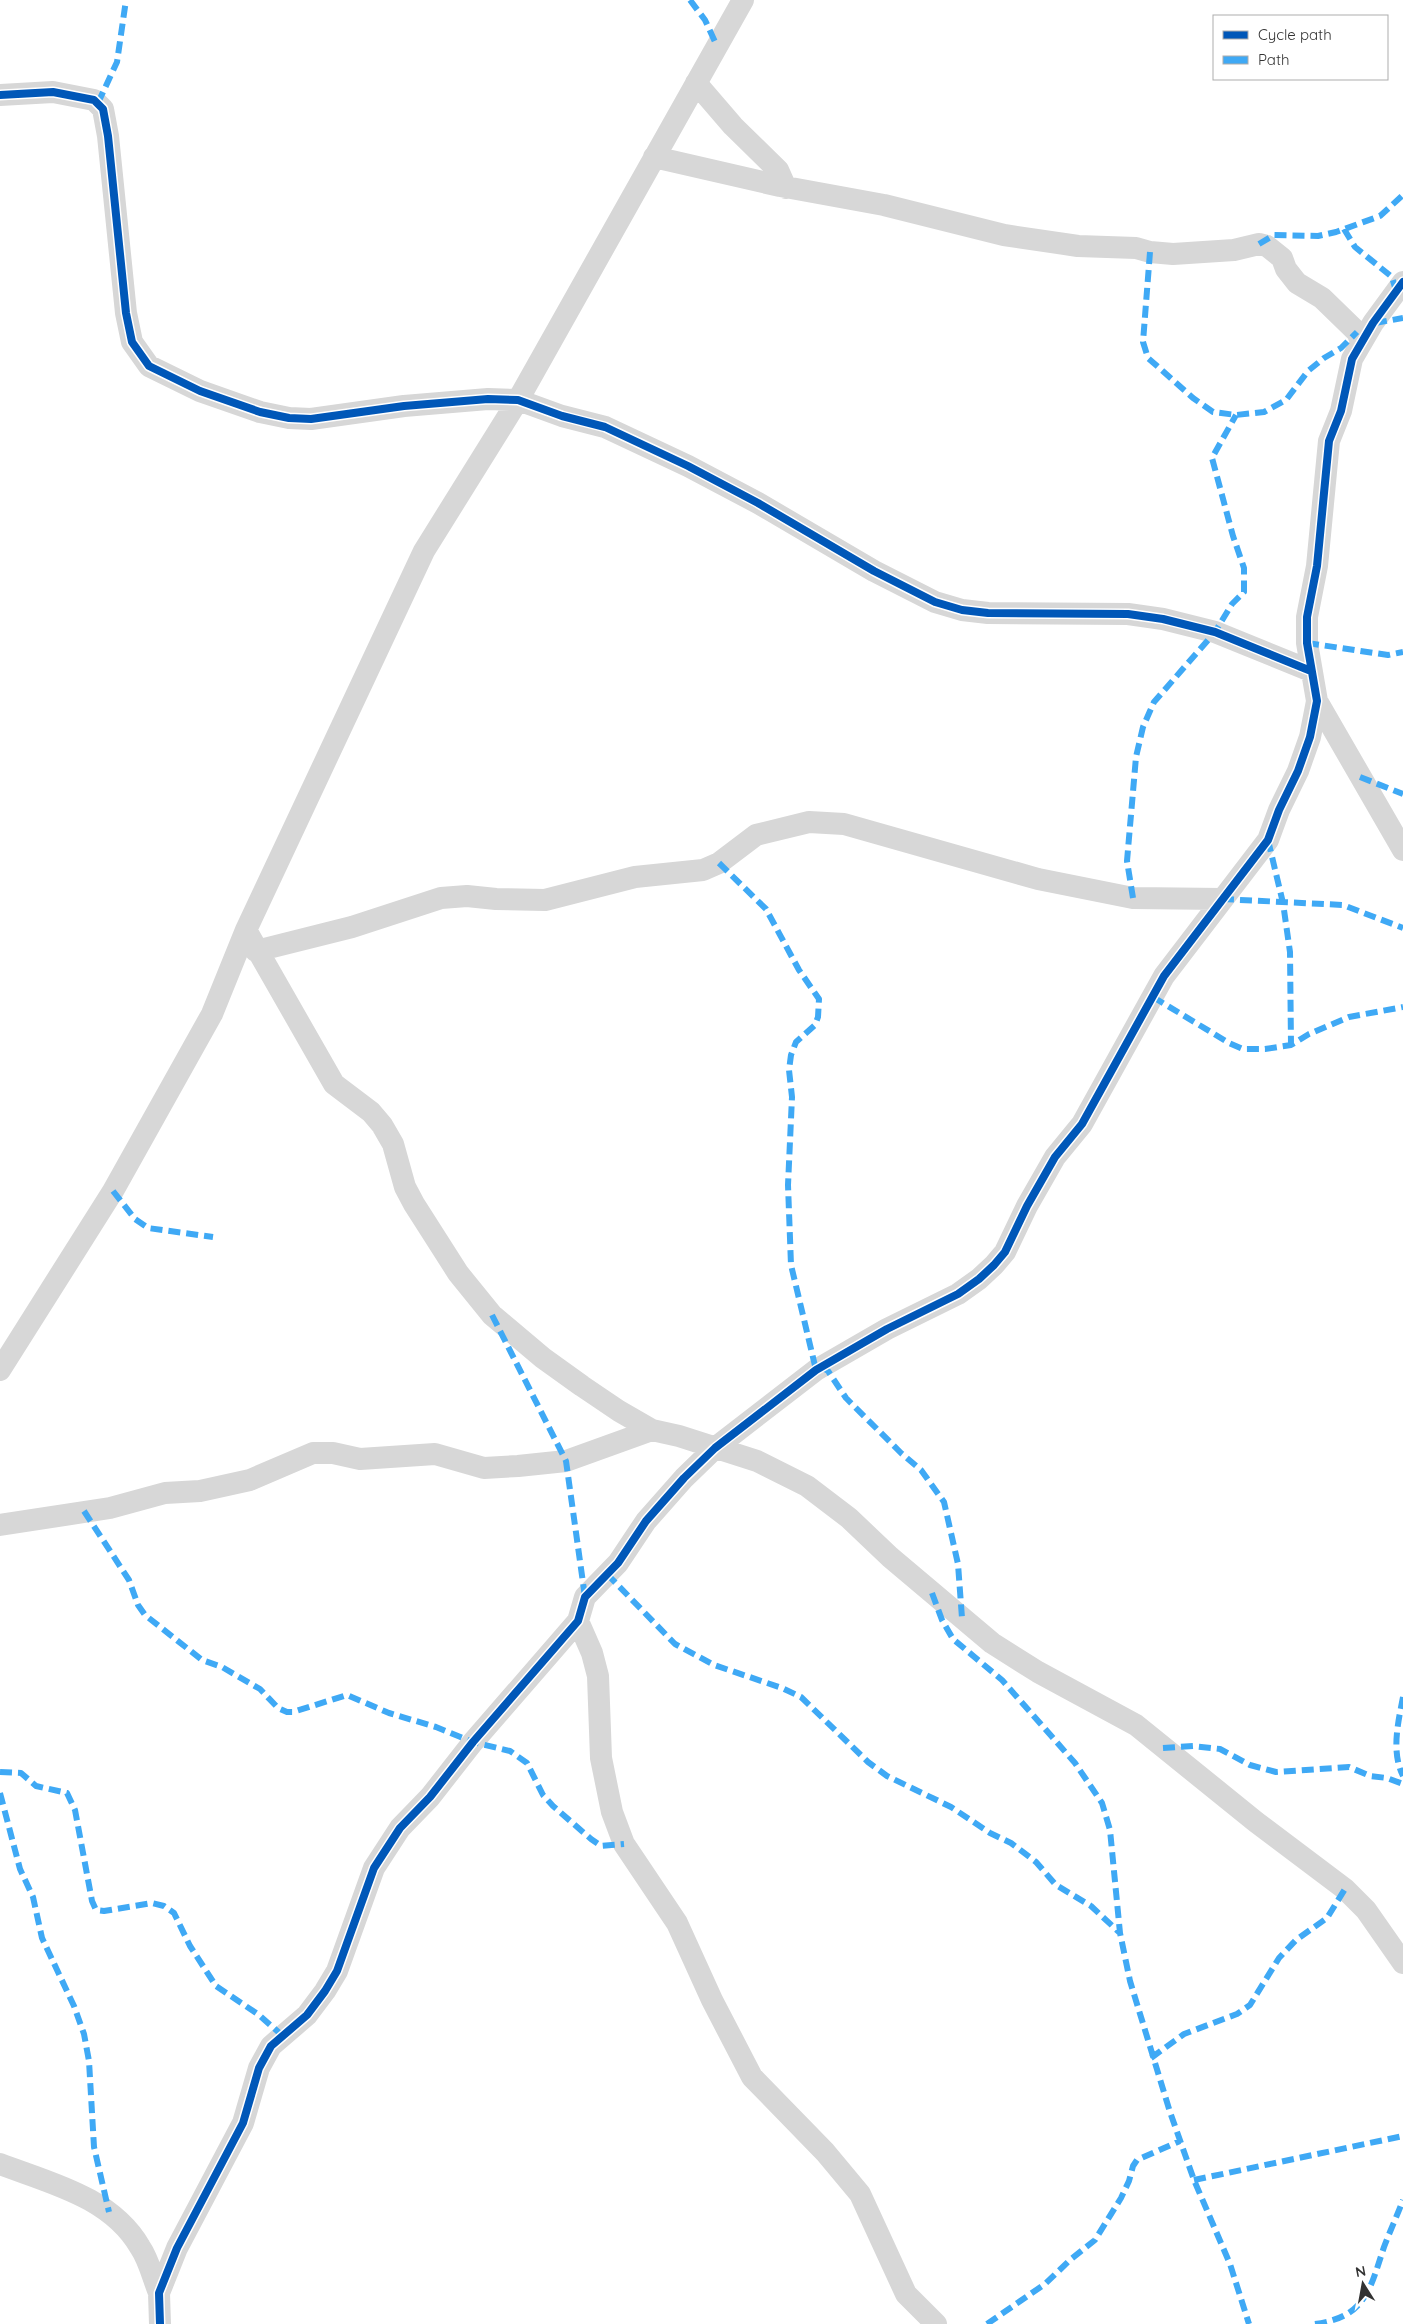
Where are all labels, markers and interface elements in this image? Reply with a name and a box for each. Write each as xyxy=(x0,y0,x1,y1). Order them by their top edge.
legend xyxy=(1213,15,1388,80)
text: Cycle path xyxy=(1258,25,1332,44)
text: Path xyxy=(1258,50,1290,69)
north arrow xyxy=(1338,2259,1388,2309)
text: N xyxy=(1354,2261,1367,2281)

